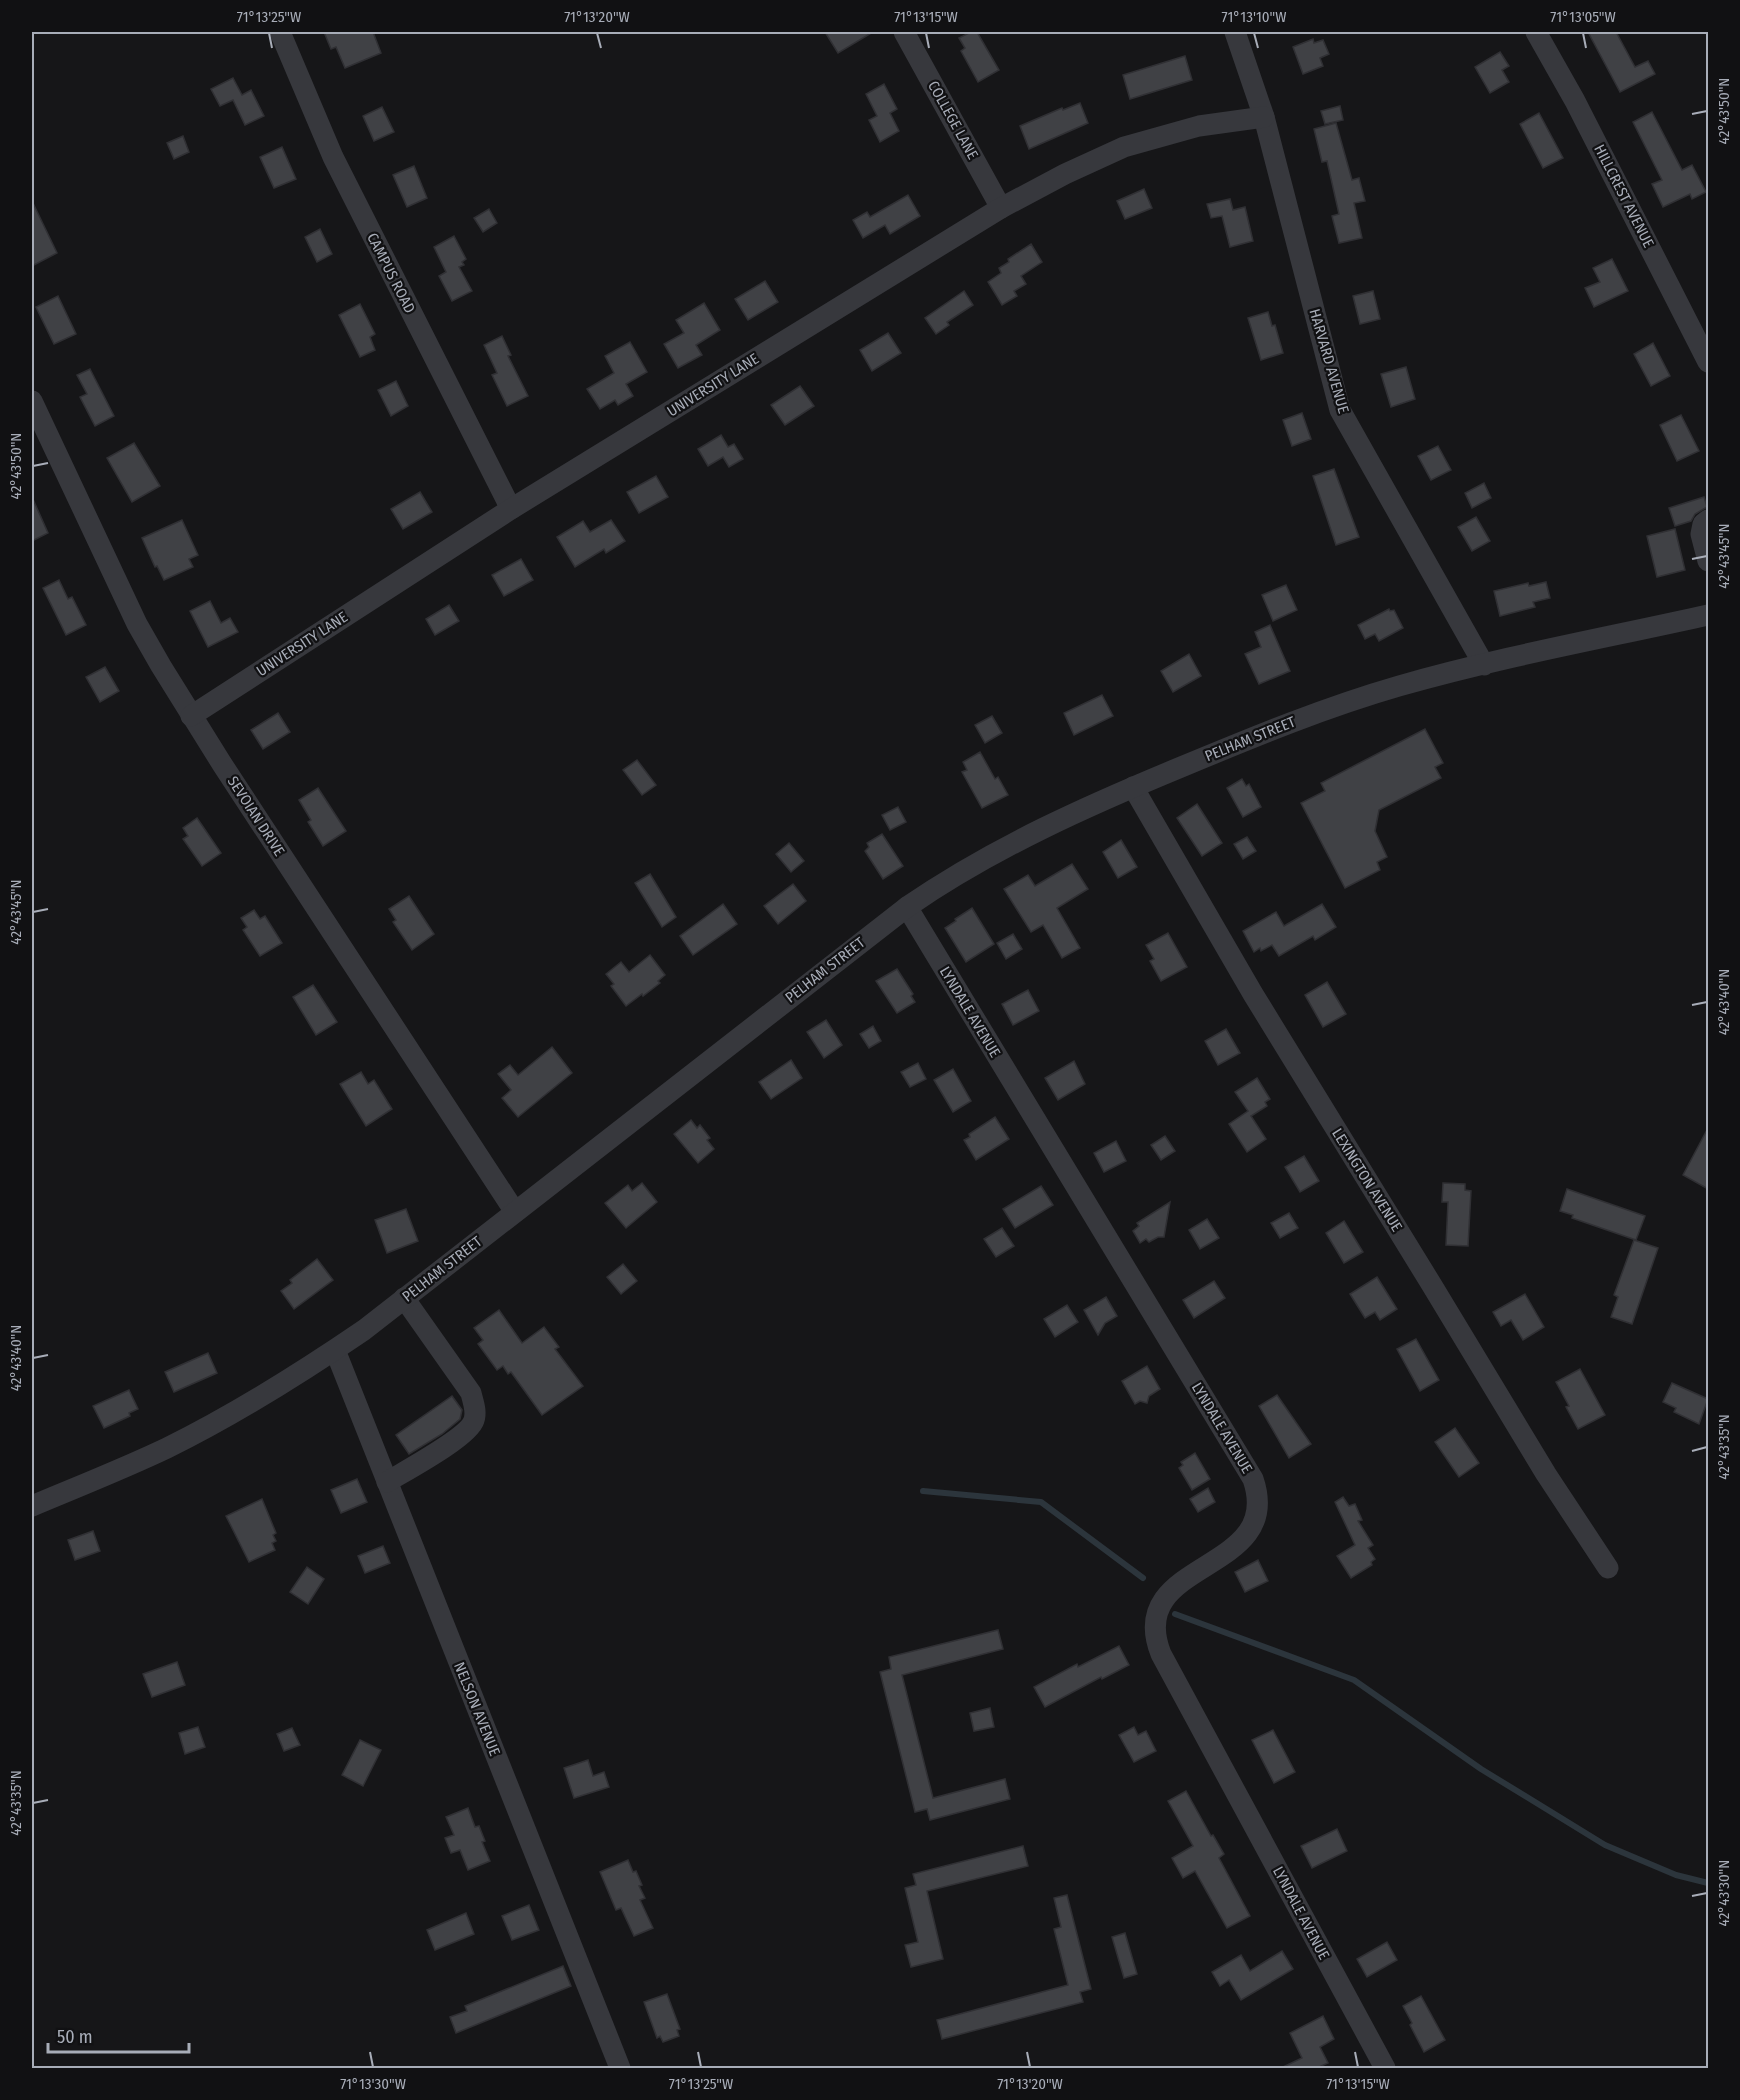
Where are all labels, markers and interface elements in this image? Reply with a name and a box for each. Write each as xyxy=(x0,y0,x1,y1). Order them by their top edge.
text: 71°13'25"W xyxy=(237,8,301,26)
text: 71°13'20"W xyxy=(564,8,630,26)
text: 71°13'15"W xyxy=(894,8,958,26)
text: 71°13'10"W xyxy=(1222,8,1286,26)
text: 71°13'05"W xyxy=(1550,8,1616,26)
street label: COLLEGE LANE xyxy=(924,78,982,162)
text: 42°43'50"N xyxy=(1715,78,1733,144)
street label: HILLCREST AVENUE xyxy=(1590,141,1658,251)
street label: CAMPUS ROAD xyxy=(363,230,419,316)
street label: HARVARD AVENUE xyxy=(1305,307,1353,415)
street label: UNIVERSITY LANE xyxy=(664,350,762,420)
text: 42°43'50"N xyxy=(7,433,25,499)
text: 42°43'45"N xyxy=(1715,523,1733,589)
street label: UNIVERSITY LANE xyxy=(253,608,351,680)
street label: PELHAM STREET xyxy=(1202,713,1298,765)
street label: SEVOIAN DRIVE xyxy=(224,773,288,859)
text: 42°43'45"N xyxy=(7,879,25,945)
street label: PELHAM STREET xyxy=(782,933,868,1007)
street label: LYNDALE AVENUE xyxy=(936,963,1004,1061)
text: 42°43'40"N xyxy=(1715,969,1733,1035)
street label: LEXINGTON AVENUE xyxy=(1328,1125,1406,1235)
street label: PELHAM STREET xyxy=(399,1232,485,1306)
text: 42°43'40"N xyxy=(7,1325,25,1391)
street label: LYNDALE AVENUE xyxy=(1188,1379,1256,1477)
text: 42°43'35"N xyxy=(1715,1414,1733,1480)
street label: NELSON AVENUE xyxy=(450,1660,504,1758)
text: 42°43'35"N xyxy=(7,1770,25,1836)
text: 42°43'30"N xyxy=(1715,1860,1733,1926)
street label: LYNDALE AVENUE xyxy=(1269,1863,1333,1963)
scale bar xyxy=(48,2016,189,2054)
text: 50 m xyxy=(57,2026,93,2048)
text: 71°13'30"W xyxy=(340,2075,406,2093)
text: 71°13'25"W xyxy=(669,2075,733,2093)
text: 71°13'20"W xyxy=(997,2075,1063,2093)
text: 71°13'15"W xyxy=(1326,2075,1390,2093)

